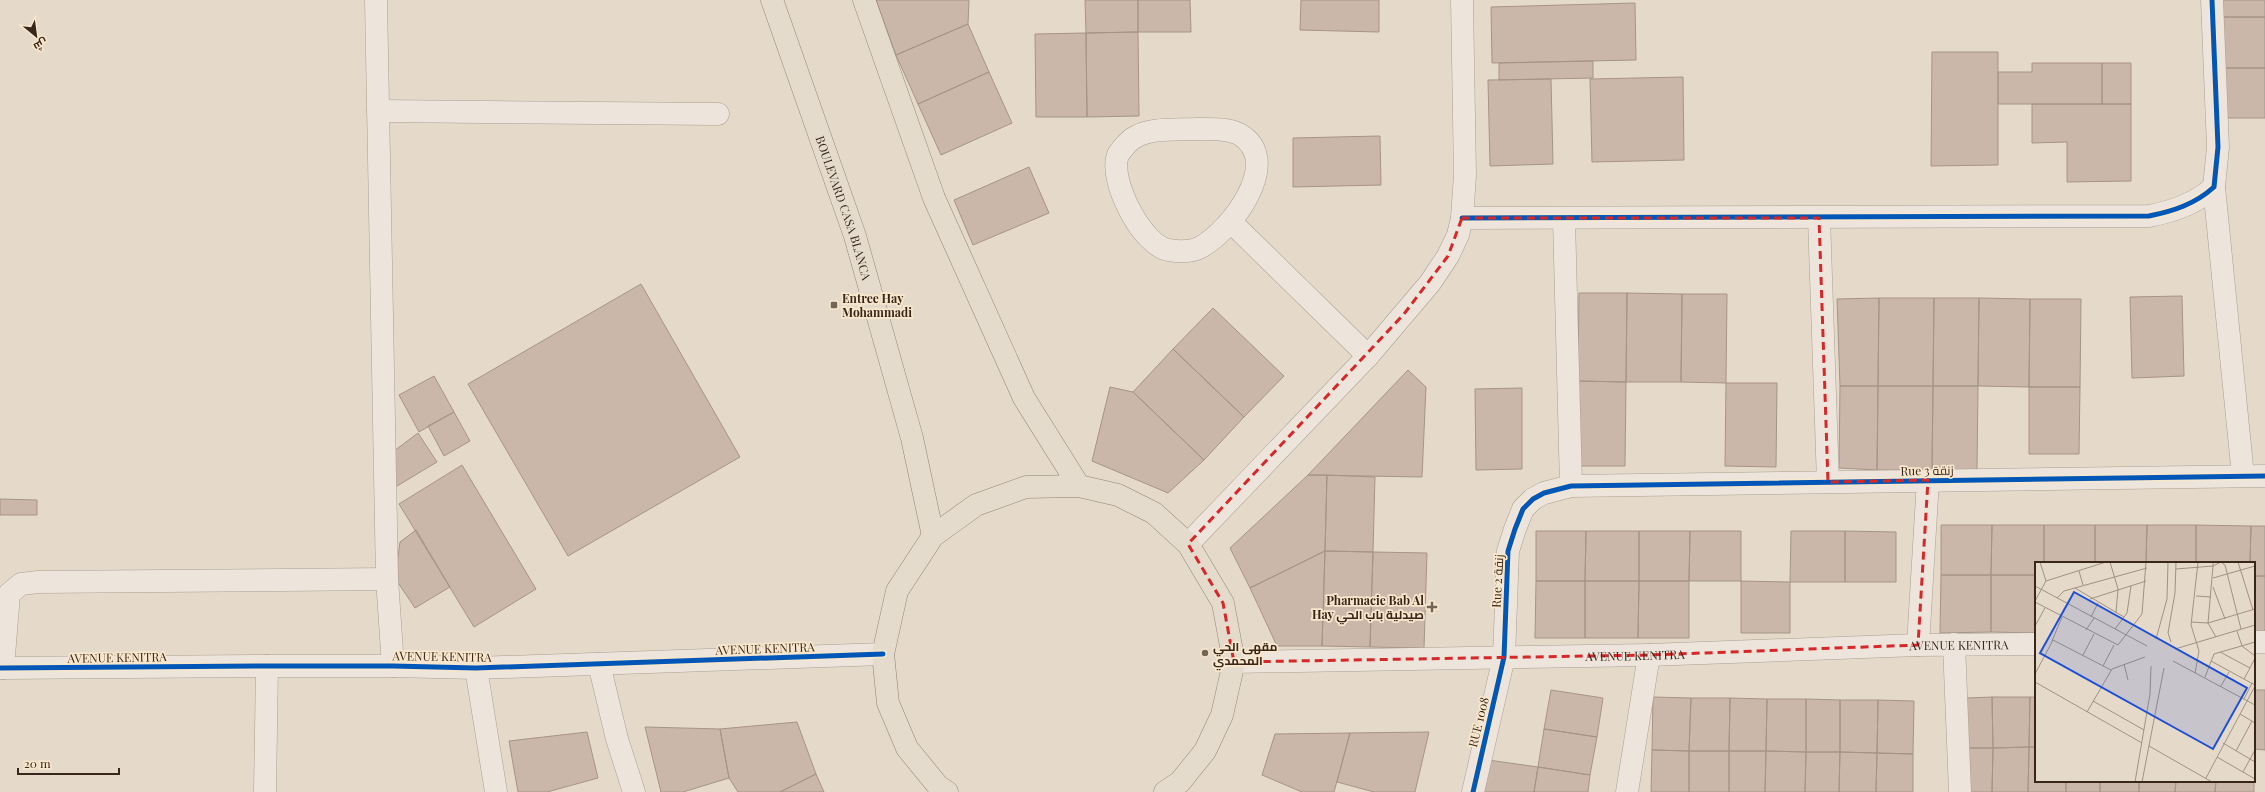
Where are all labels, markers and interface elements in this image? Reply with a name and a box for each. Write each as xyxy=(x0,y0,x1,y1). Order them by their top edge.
north arrow xyxy=(16,16,56,56)
text: ش xyxy=(31,35,51,55)
street label: BOULEVARD CASA BLANCA xyxy=(812,134,875,282)
place label: Entree Hay Mohammadi xyxy=(842,290,912,320)
marker: Entree Hay Mohammadi xyxy=(829,300,839,310)
street label: Rue 3 زنقة xyxy=(1900,462,1954,478)
street label: Rue 2 زنقة xyxy=(1488,554,1506,608)
inset map xyxy=(2035,562,2255,782)
place label: Pharmacie Bab Al Hay صيدلية باب الحي xyxy=(1312,592,1424,625)
marker: Pharmacie Bab Al Hay صيدلية باب الحي xyxy=(1427,602,1437,612)
street label: AVENUE KENITRA xyxy=(1908,636,2009,653)
street label: AVENUE KENITRA xyxy=(714,638,815,658)
place label: مقهى الحي المحمدي xyxy=(1213,638,1277,671)
street label: AVENUE KENITRA xyxy=(1584,646,1685,664)
street label: AVENUE KENITRA xyxy=(391,647,492,665)
street label: AVENUE KENITRA xyxy=(66,648,167,666)
marker: مقهى الحي المحمدي xyxy=(1200,648,1210,658)
street label: RUE 1008 xyxy=(1464,695,1492,749)
scale bar xyxy=(18,750,119,776)
text: 20 m xyxy=(24,755,51,771)

